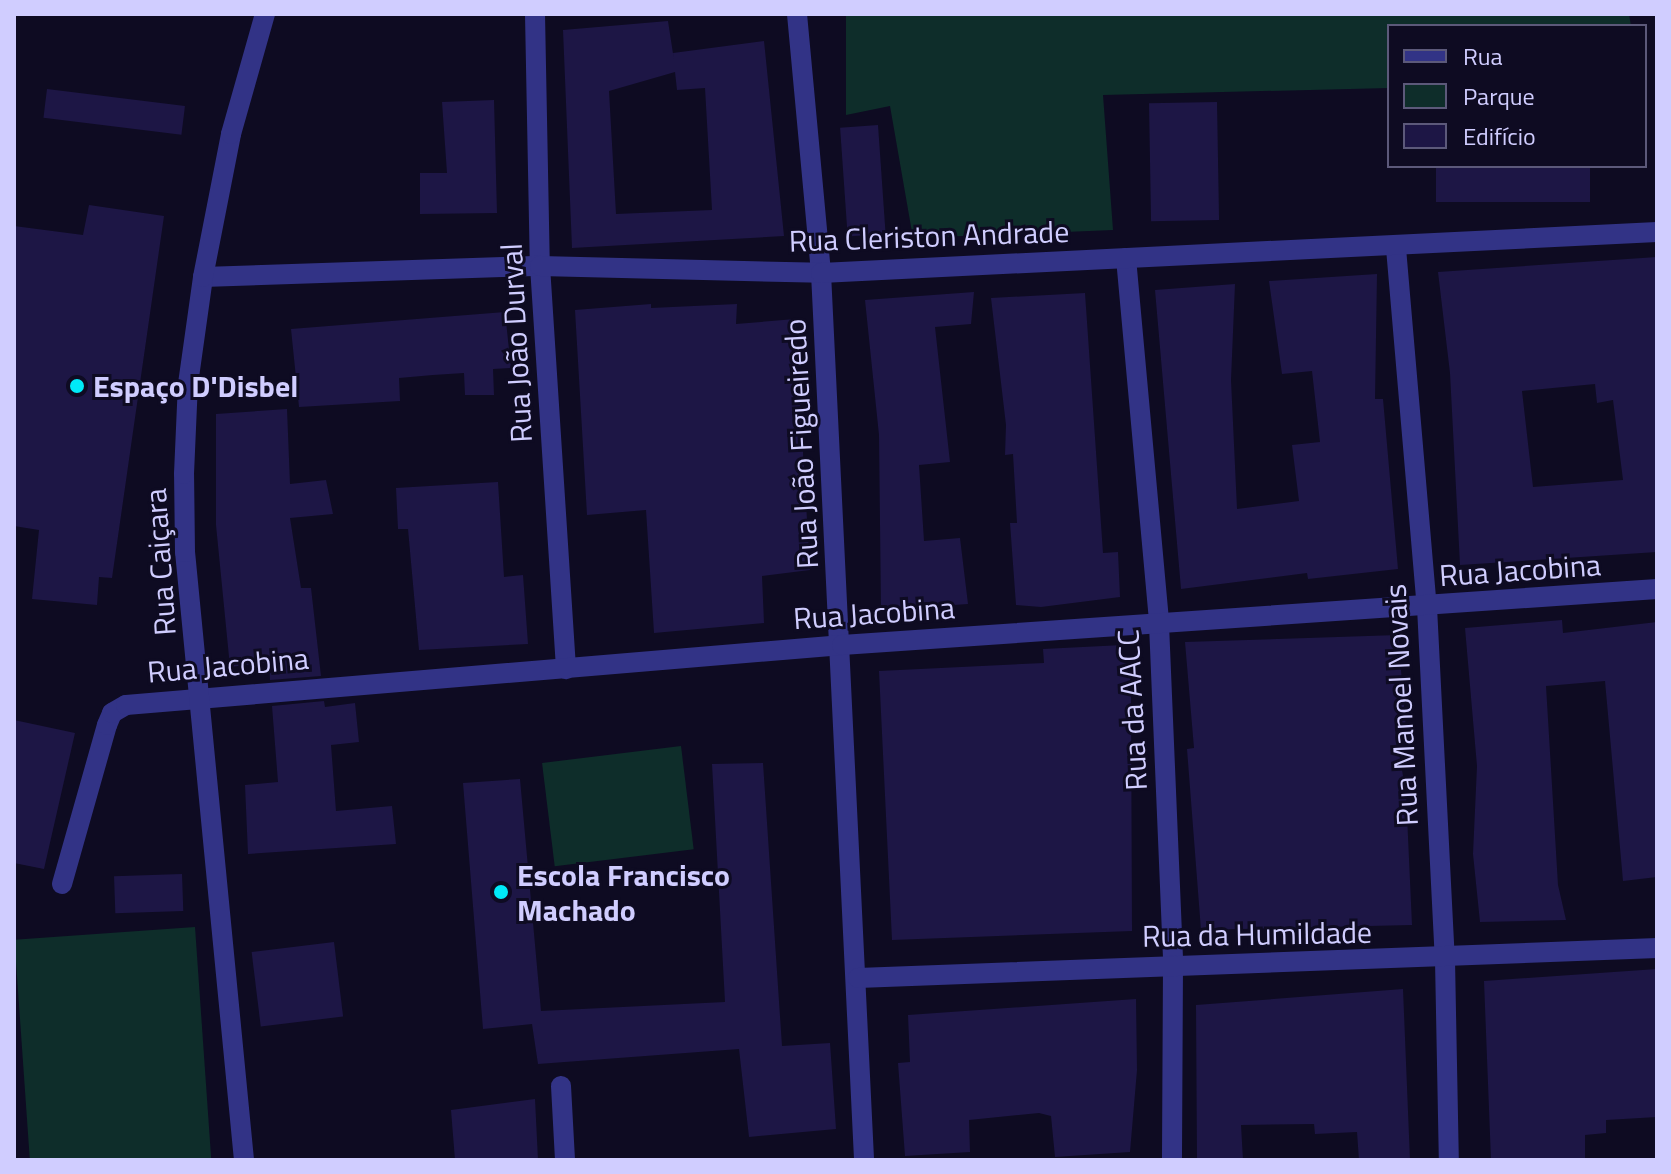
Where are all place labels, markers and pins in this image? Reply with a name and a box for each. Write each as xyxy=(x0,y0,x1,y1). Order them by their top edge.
place label: Espaço D'Disbel xyxy=(93,368,298,404)
marker: Espaço D'Disbel xyxy=(68,377,86,395)
place label: Escola Francisco Machado xyxy=(517,857,730,928)
marker: Escola Francisco Machado xyxy=(492,883,510,901)

